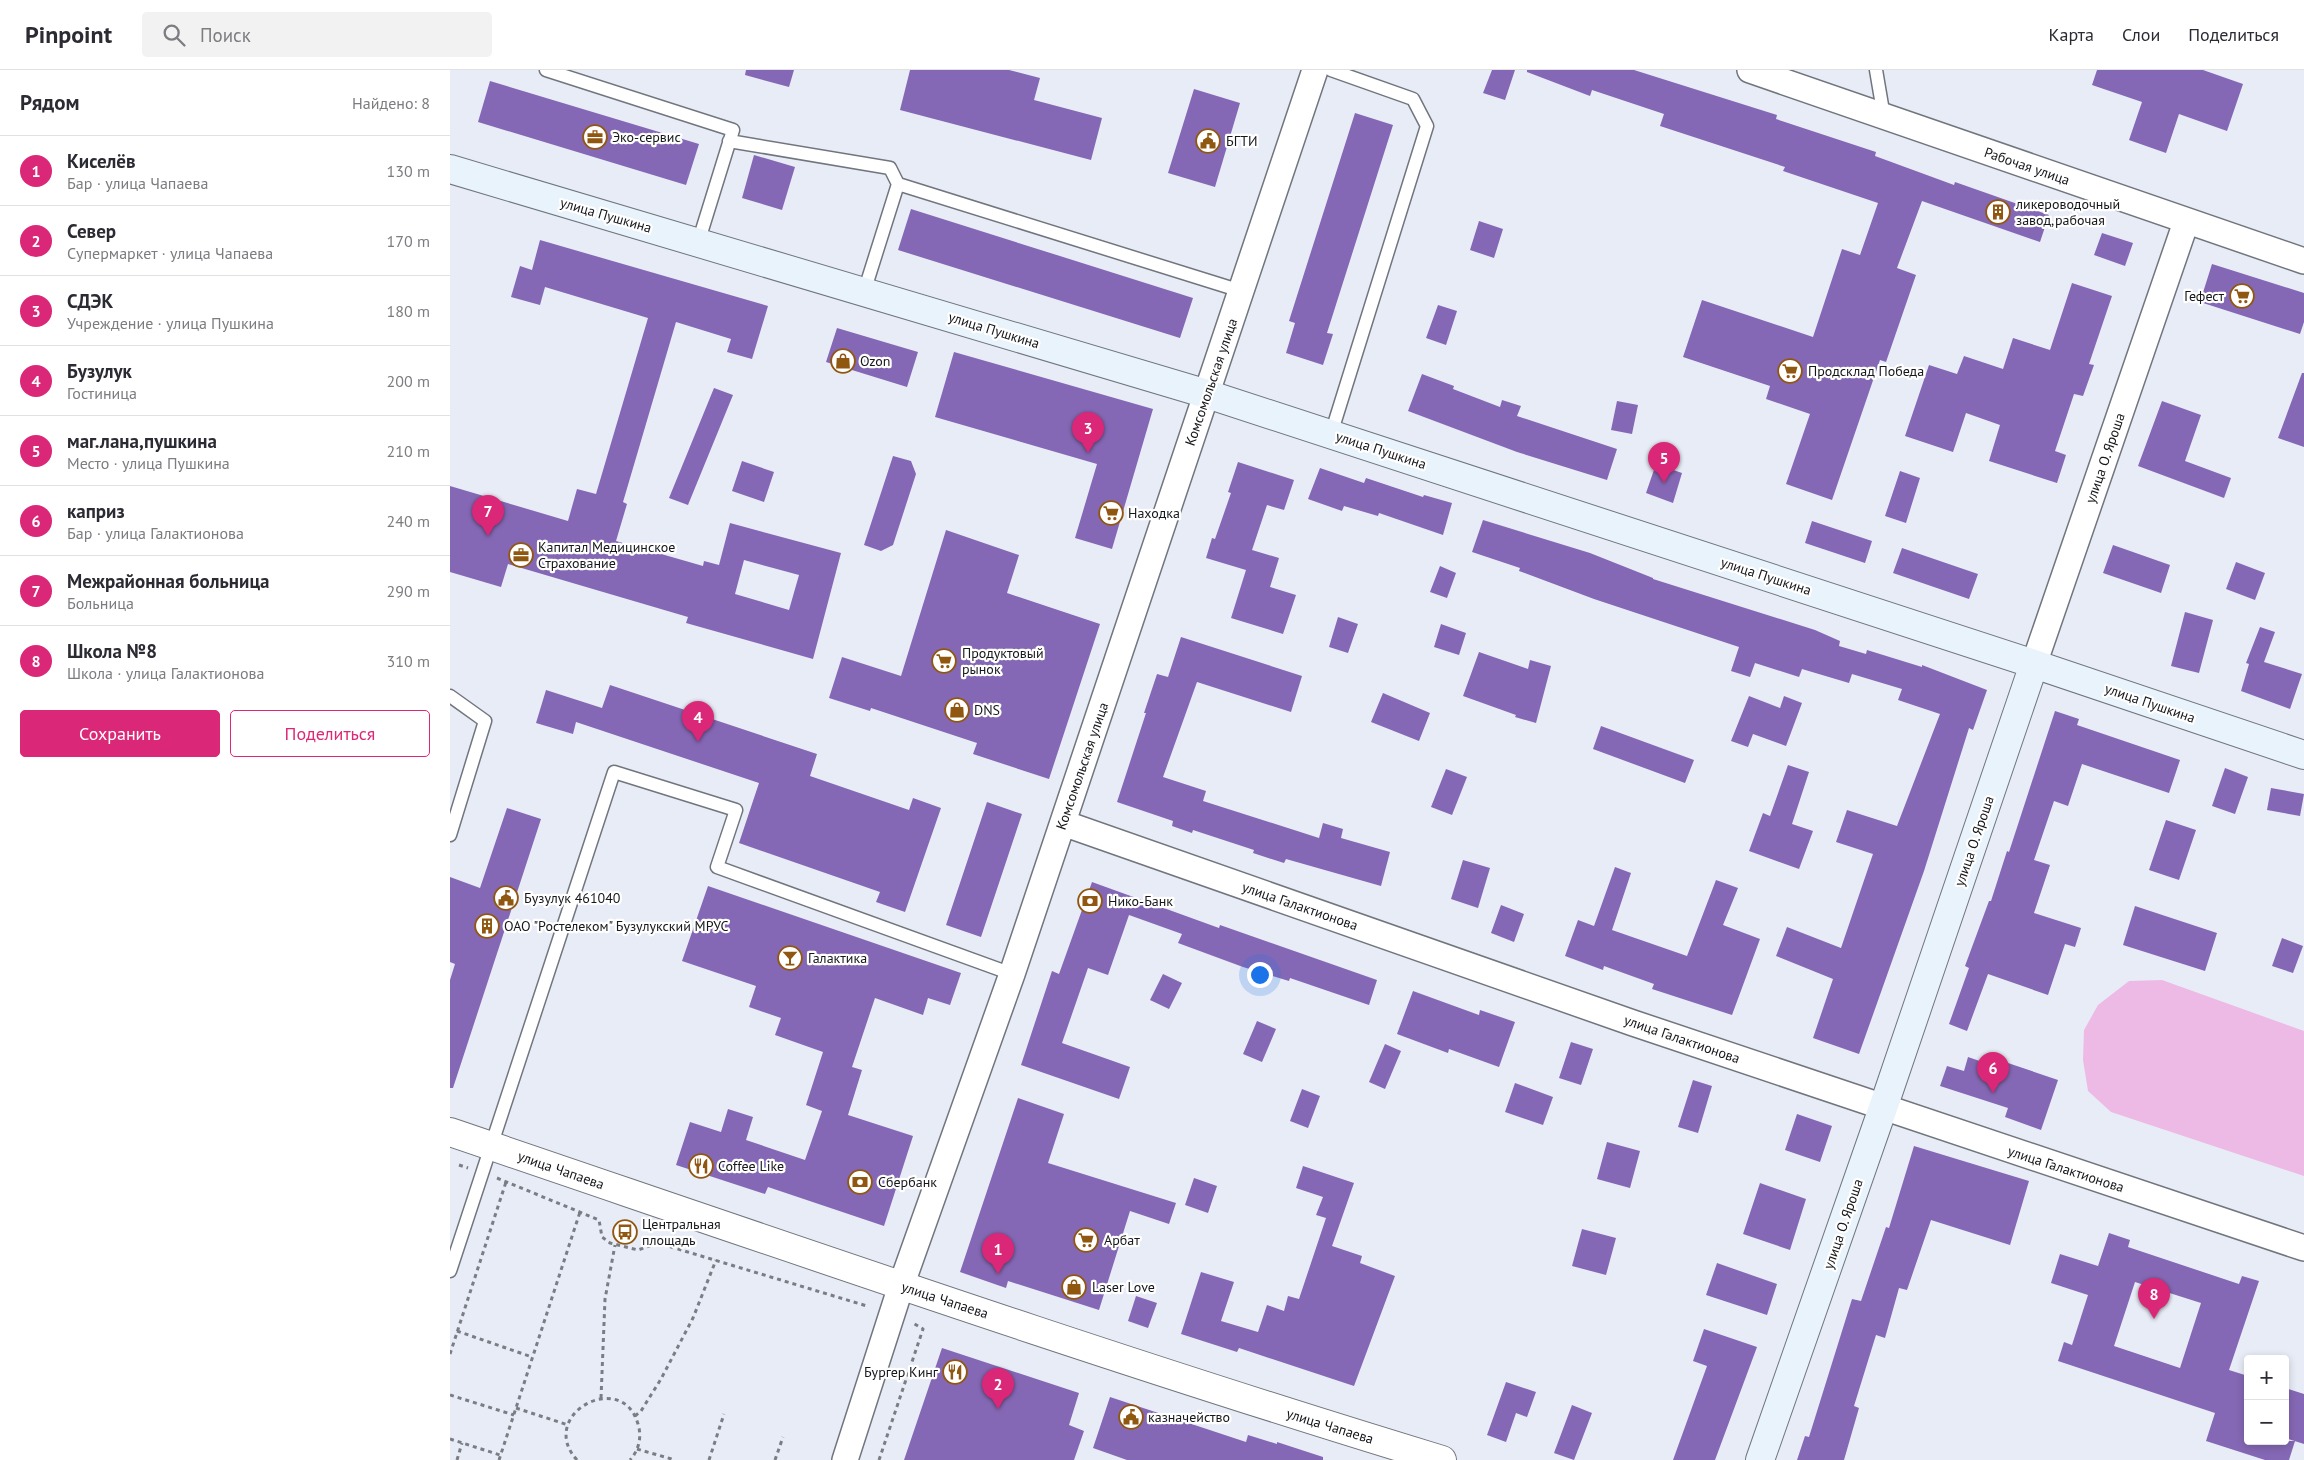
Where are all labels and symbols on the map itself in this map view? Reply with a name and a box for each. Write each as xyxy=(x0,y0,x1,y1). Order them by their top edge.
office icon: Эко-сервис xyxy=(582,124,608,150)
place label: Эко-сервис xyxy=(612,128,681,146)
public building icon: БГТИ xyxy=(1195,128,1221,154)
place label: БГТИ xyxy=(1226,132,1258,150)
street label: Рабочая улица xyxy=(1982,143,2072,189)
street label: улица Пушкина xyxy=(558,193,654,237)
place label: ликероводочный завод,рабочая xyxy=(2015,195,2120,229)
building icon: ликероводочный завод,рабочая xyxy=(1985,199,2011,225)
supermarket icon: Гефест xyxy=(2229,283,2255,309)
place label: Гефест xyxy=(2184,287,2224,305)
street label: улица Пушкина xyxy=(946,308,1042,352)
street label: Комсомольская улица xyxy=(1181,316,1241,448)
shop icon: Ozon xyxy=(830,348,856,374)
place label: Ozon xyxy=(860,352,890,370)
supermarket icon: Продсклад Победа xyxy=(1777,358,1803,384)
place label: Продсклад Победа xyxy=(1808,362,1924,380)
street label: улица О. Яроша xyxy=(2081,410,2129,506)
pin: 3 xyxy=(1072,412,1104,453)
street label: улица Пушкина xyxy=(1333,427,1429,473)
pin: 5 xyxy=(1648,442,1680,483)
pin: 7 xyxy=(472,495,504,536)
supermarket icon: Находка xyxy=(1098,500,1124,526)
place label: Находка xyxy=(1128,504,1180,522)
place label: Капитал Медицинское Страхование xyxy=(538,538,675,572)
office icon: Капитал Медицинское Страхование xyxy=(508,542,534,568)
street label: улица Пушкина xyxy=(1718,553,1814,599)
place label: Продуктовый рынок xyxy=(962,644,1044,678)
supermarket icon: Продуктовый рынок xyxy=(931,648,957,674)
street label: улица Пушкина xyxy=(2103,679,2198,727)
shop icon: DNS xyxy=(944,697,970,723)
street label: Комсомольская улица xyxy=(1052,700,1112,832)
pin: 4 xyxy=(682,701,714,742)
place label: DNS xyxy=(974,701,1000,719)
street label: улица О. Яроша xyxy=(1950,793,1998,889)
street label: улица Галактионова xyxy=(1240,878,1360,934)
public building icon: Бузулук 461040 xyxy=(493,885,519,911)
bank icon: Нико-Банк xyxy=(1077,888,1103,914)
place label: Бузулук 461040 xyxy=(524,889,621,907)
place label: Нико-Банк xyxy=(1108,892,1173,910)
building icon: ОАО "Ростелеком" Бузулукский МРУС xyxy=(474,913,500,939)
place label: ОАО "Ростелеком" Бузулукский МРУС xyxy=(504,917,729,935)
bar icon: Галактика xyxy=(777,945,803,971)
place label: Галактика xyxy=(808,949,867,967)
your location xyxy=(1247,962,1273,988)
street label: улица Галактионова xyxy=(1622,1011,1742,1067)
pin: 6 xyxy=(1977,1052,2009,1093)
street label: улица Галактионова xyxy=(2006,1142,2127,1196)
street label: улица Чапаева xyxy=(515,1147,607,1193)
restaurant icon: Coffee Like xyxy=(688,1153,714,1179)
place label: Coffee Like xyxy=(718,1157,784,1175)
bank icon: Сбербанк xyxy=(847,1169,873,1195)
place label: Сбербанк xyxy=(878,1173,937,1191)
street label: улица О. Яроша xyxy=(1819,1176,1867,1272)
place label: Центральная площадь xyxy=(642,1215,721,1249)
bus stop icon: Центральная площадь xyxy=(612,1219,638,1245)
supermarket icon: Арбат xyxy=(1073,1227,1099,1253)
place label: Арбат xyxy=(1104,1231,1140,1249)
pin: 1 xyxy=(982,1233,1014,1274)
shop icon: Laser Love xyxy=(1061,1274,1087,1300)
street label: улица Чапаева xyxy=(899,1277,991,1323)
place label: Laser Love xyxy=(1092,1278,1155,1296)
pin: 8 xyxy=(2138,1278,2170,1319)
restaurant icon: Бургер Кинг xyxy=(942,1359,968,1385)
place label: Бургер Кинг xyxy=(864,1363,939,1381)
pin: 2 xyxy=(982,1368,1014,1409)
public building icon: казначейство xyxy=(1118,1404,1144,1430)
street label: улица Чапаева xyxy=(1284,1404,1376,1448)
place label: казначейство xyxy=(1148,1408,1230,1426)

